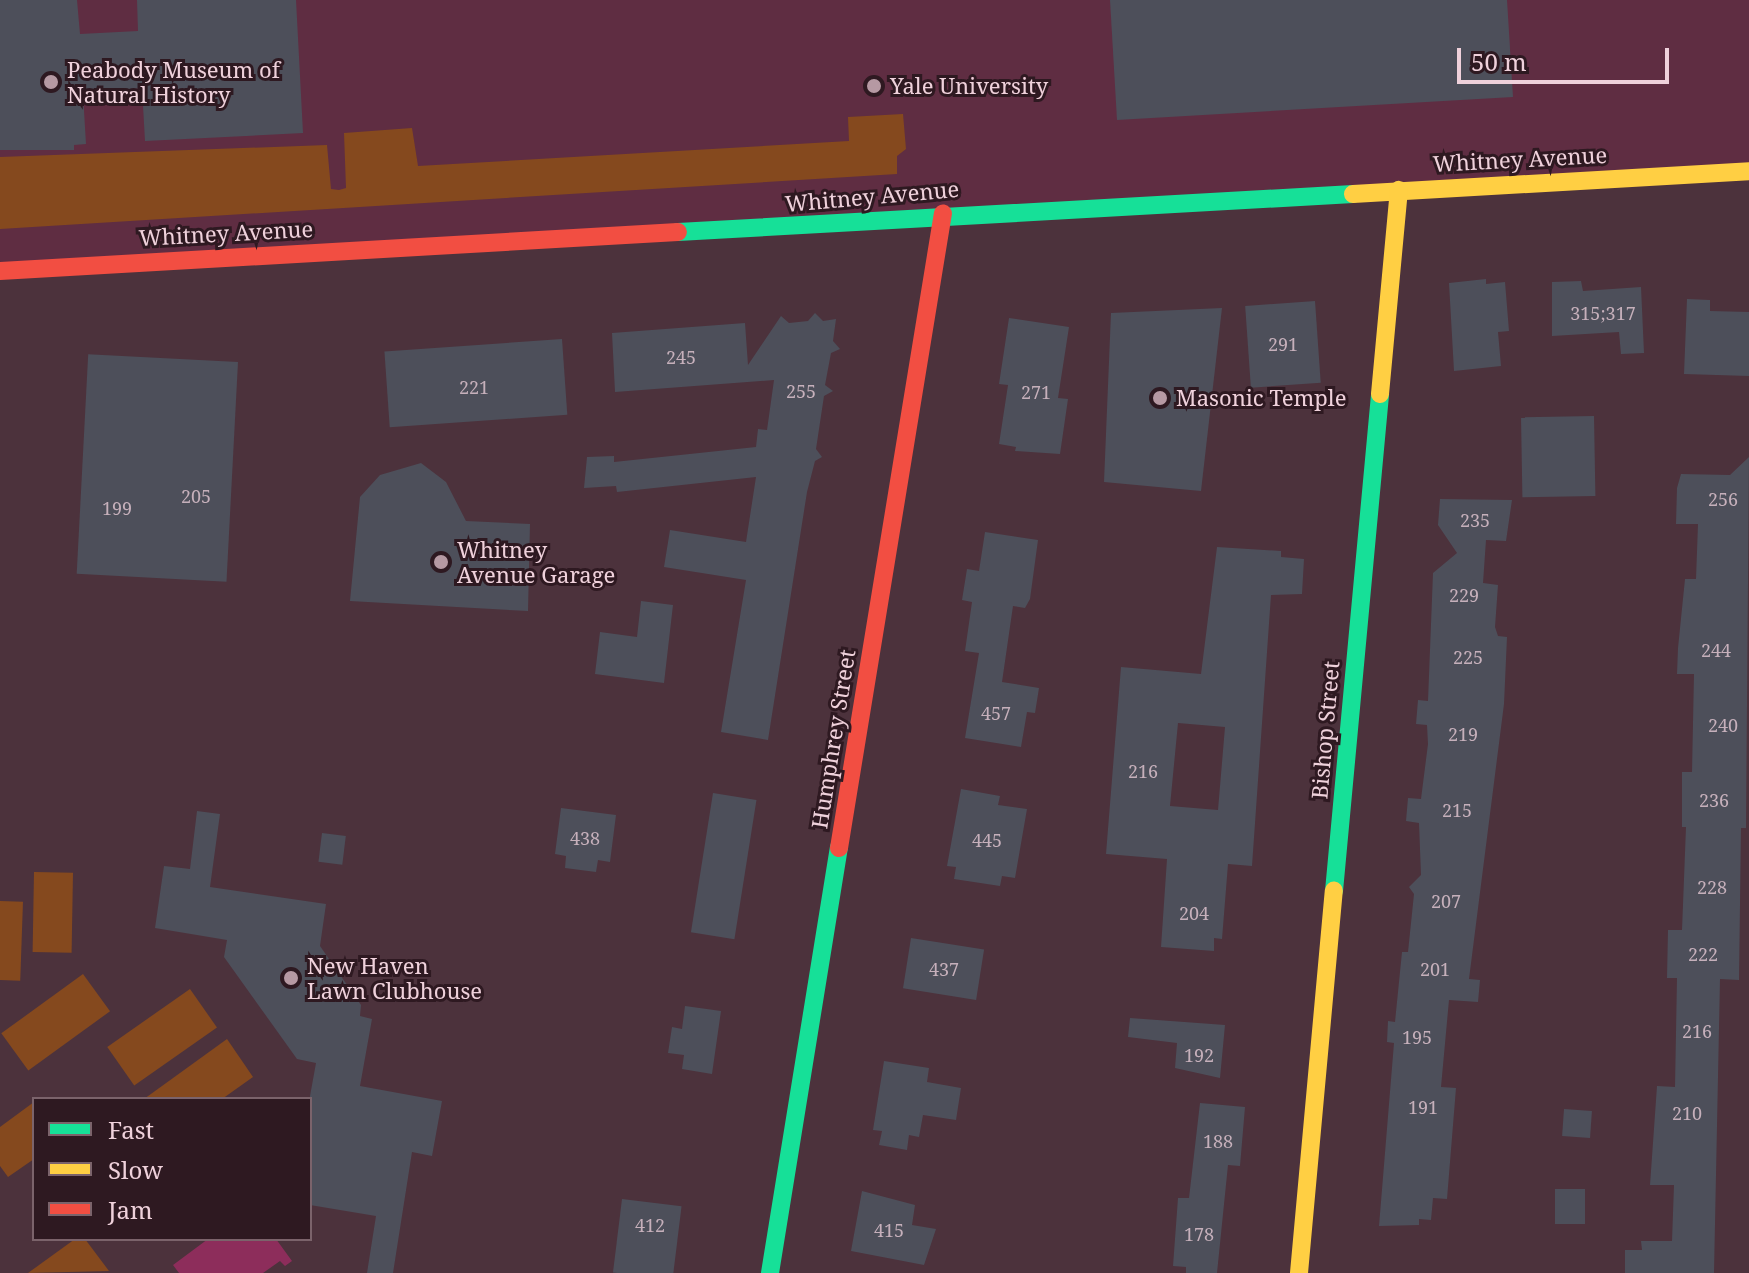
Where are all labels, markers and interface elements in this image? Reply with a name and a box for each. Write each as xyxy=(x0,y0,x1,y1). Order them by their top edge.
scale bar xyxy=(1461,32,1673,82)
text: 50 m xyxy=(1471,45,1527,78)
place label: Peabody Museum of Natural History xyxy=(67,56,280,108)
marker: Peabody Museum of Natural History xyxy=(42,73,60,91)
place label: Yale University xyxy=(890,73,1048,99)
marker: Yale University xyxy=(865,77,883,95)
street label: Whitney Avenue xyxy=(1432,141,1608,177)
street label: Whitney Avenue xyxy=(784,175,960,217)
street label: Whitney Avenue xyxy=(138,215,314,251)
house number: 315;317 xyxy=(1570,302,1636,324)
house number: 291 xyxy=(1268,333,1298,355)
house number: 245 xyxy=(666,346,696,368)
house number: 221 xyxy=(459,376,489,398)
house number: 255 xyxy=(786,380,816,402)
house number: 271 xyxy=(1021,381,1051,403)
place label: Masonic Temple xyxy=(1176,385,1346,411)
marker: Masonic Temple xyxy=(1151,389,1169,407)
house number: 205 xyxy=(181,485,211,507)
house number: 256 xyxy=(1708,488,1738,510)
house number: 199 xyxy=(102,497,132,519)
house number: 235 xyxy=(1460,509,1490,531)
place label: Whitney Avenue Garage xyxy=(457,536,615,588)
marker: Whitney Avenue Garage xyxy=(432,553,450,571)
house number: 229 xyxy=(1449,584,1479,606)
house number: 244 xyxy=(1701,639,1731,661)
house number: 225 xyxy=(1453,646,1483,668)
street label: Humphrey Street xyxy=(806,647,860,831)
street label: Bishop Street xyxy=(1306,660,1344,800)
house number: 457 xyxy=(981,702,1011,724)
house number: 240 xyxy=(1708,714,1738,736)
house number: 219 xyxy=(1448,723,1478,745)
house number: 216 xyxy=(1128,760,1158,782)
house number: 236 xyxy=(1699,789,1729,811)
house number: 215 xyxy=(1442,799,1472,821)
house number: 438 xyxy=(570,827,600,849)
house number: 445 xyxy=(972,829,1002,851)
house number: 228 xyxy=(1697,876,1727,898)
house number: 207 xyxy=(1431,890,1461,912)
house number: 204 xyxy=(1179,902,1209,924)
house number: 222 xyxy=(1688,943,1718,965)
place label: New Haven Lawn Clubhouse xyxy=(307,952,482,1004)
house number: 437 xyxy=(929,958,959,980)
house number: 201 xyxy=(1420,958,1450,980)
marker: New Haven Lawn Clubhouse xyxy=(282,969,300,987)
house number: 216 xyxy=(1682,1020,1712,1042)
house number: 195 xyxy=(1402,1026,1432,1048)
house number: 192 xyxy=(1184,1044,1214,1066)
house number: 191 xyxy=(1408,1096,1438,1118)
legend xyxy=(32,1097,312,1241)
house number: 210 xyxy=(1672,1102,1702,1124)
text: Fast xyxy=(108,1113,154,1146)
house number: 188 xyxy=(1203,1130,1233,1152)
text: Slow xyxy=(108,1153,163,1186)
text: Jam xyxy=(108,1193,153,1226)
house number: 412 xyxy=(635,1214,665,1236)
house number: 415 xyxy=(874,1219,904,1241)
house number: 178 xyxy=(1184,1223,1214,1245)

